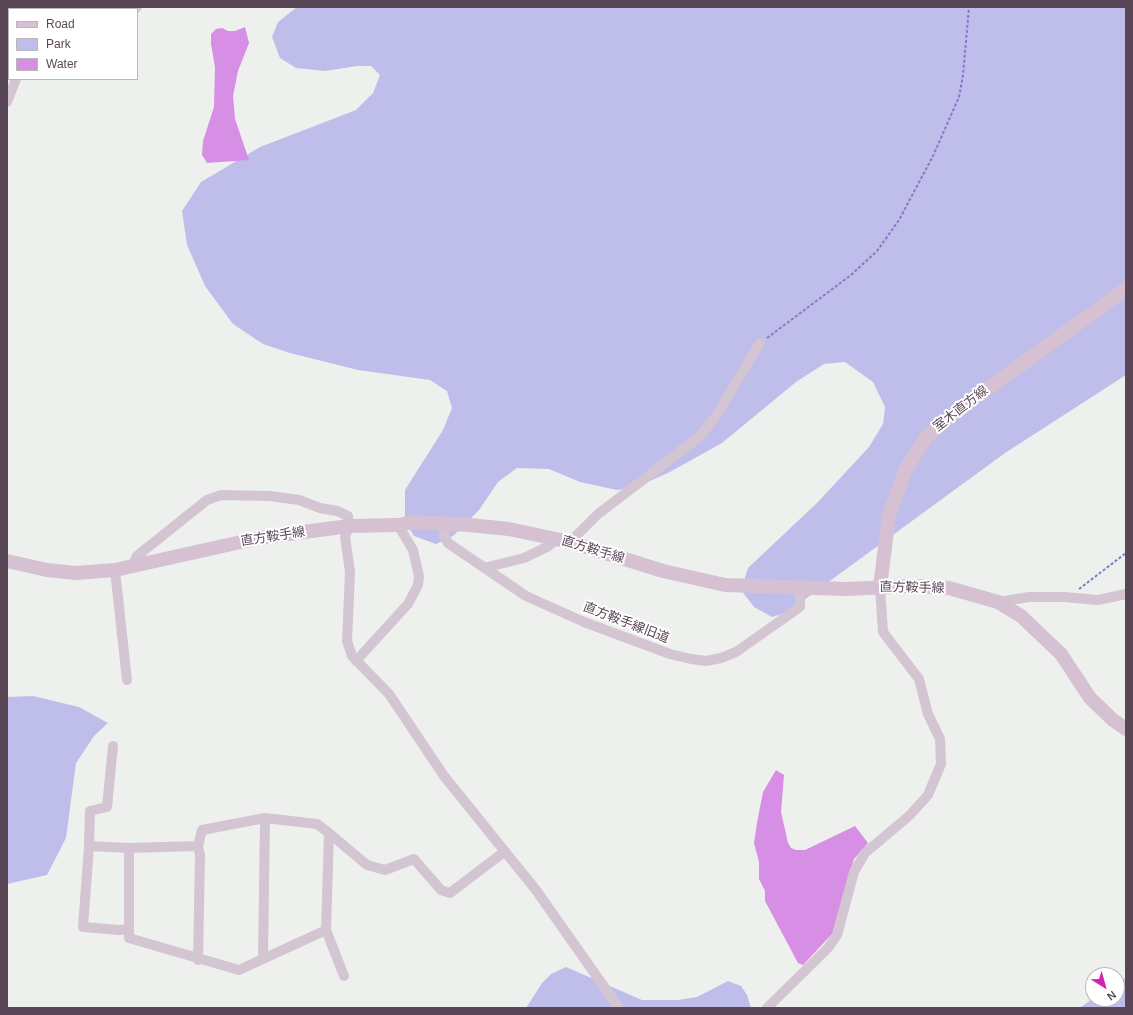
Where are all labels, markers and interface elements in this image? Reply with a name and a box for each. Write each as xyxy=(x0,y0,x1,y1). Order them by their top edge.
legend xyxy=(8,8,138,80)
text: Road xyxy=(46,17,75,31)
text: Park xyxy=(46,37,71,51)
text: Water xyxy=(46,57,78,71)
street label: 室木直方線 xyxy=(931,383,991,435)
street label: 直方鞍手線 xyxy=(240,524,306,550)
street label: 直方鞍手線 xyxy=(560,533,626,567)
street label: 直方鞍手線 xyxy=(879,580,945,596)
street label: 直方鞍手線旧道 xyxy=(581,599,671,647)
north arrow xyxy=(1085,967,1125,1007)
text: N xyxy=(1105,989,1118,1003)

